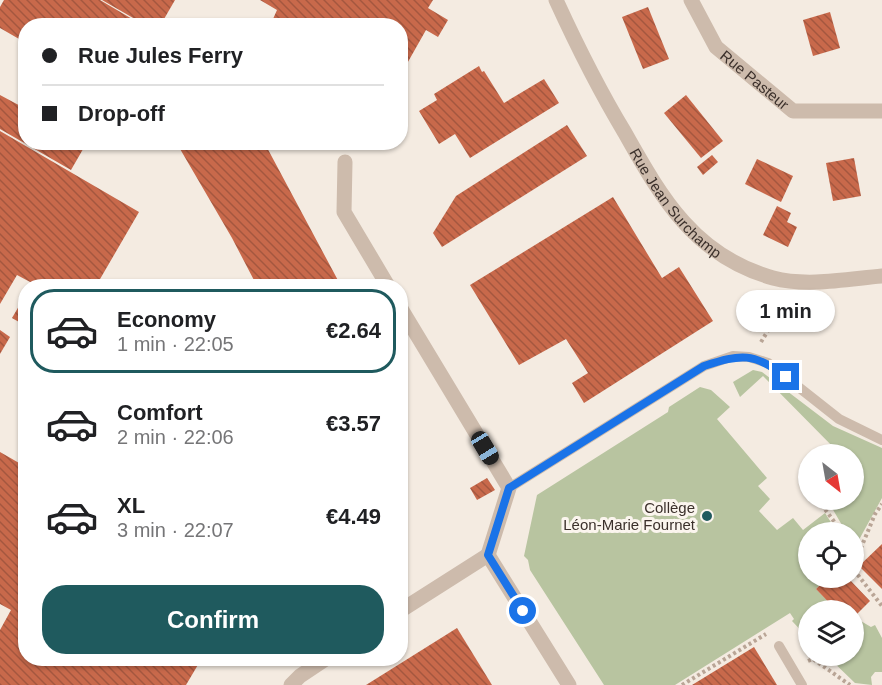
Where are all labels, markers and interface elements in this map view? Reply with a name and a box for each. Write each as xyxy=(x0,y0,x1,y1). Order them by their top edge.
text: Rue Jules Ferry xyxy=(78,43,243,68)
street label: Rue Pasteur xyxy=(718,46,793,113)
text: Drop-off xyxy=(78,101,165,126)
street label: Rue Jean Surchamp xyxy=(627,145,725,261)
callout: 1 min xyxy=(736,290,836,332)
text: 1 min xyxy=(759,300,812,322)
icon: car xyxy=(45,304,99,358)
text: Economy xyxy=(117,307,216,332)
text: €2.64 xyxy=(326,318,381,343)
text: 1 min · 22:05 xyxy=(117,333,234,355)
route end xyxy=(772,363,799,390)
icon: car xyxy=(45,397,99,451)
text: Comfort xyxy=(117,400,203,425)
text: €3.57 xyxy=(326,411,381,436)
text: 2 min · 22:06 xyxy=(117,426,234,448)
car xyxy=(468,428,502,468)
north arrow xyxy=(798,444,864,510)
map controls xyxy=(798,444,864,666)
icon: car xyxy=(45,490,99,544)
text: XL xyxy=(117,493,145,518)
place label: Collège Léon-Marie Fournet xyxy=(563,499,696,533)
text: €4.49 xyxy=(326,504,381,529)
marker: Collège Léon-Marie Fournet xyxy=(700,509,714,523)
text: 3 min · 22:07 xyxy=(117,519,234,541)
button: locate xyxy=(798,522,864,588)
button: Confirm xyxy=(42,585,384,654)
route start xyxy=(509,597,536,624)
button: layers xyxy=(798,600,864,666)

